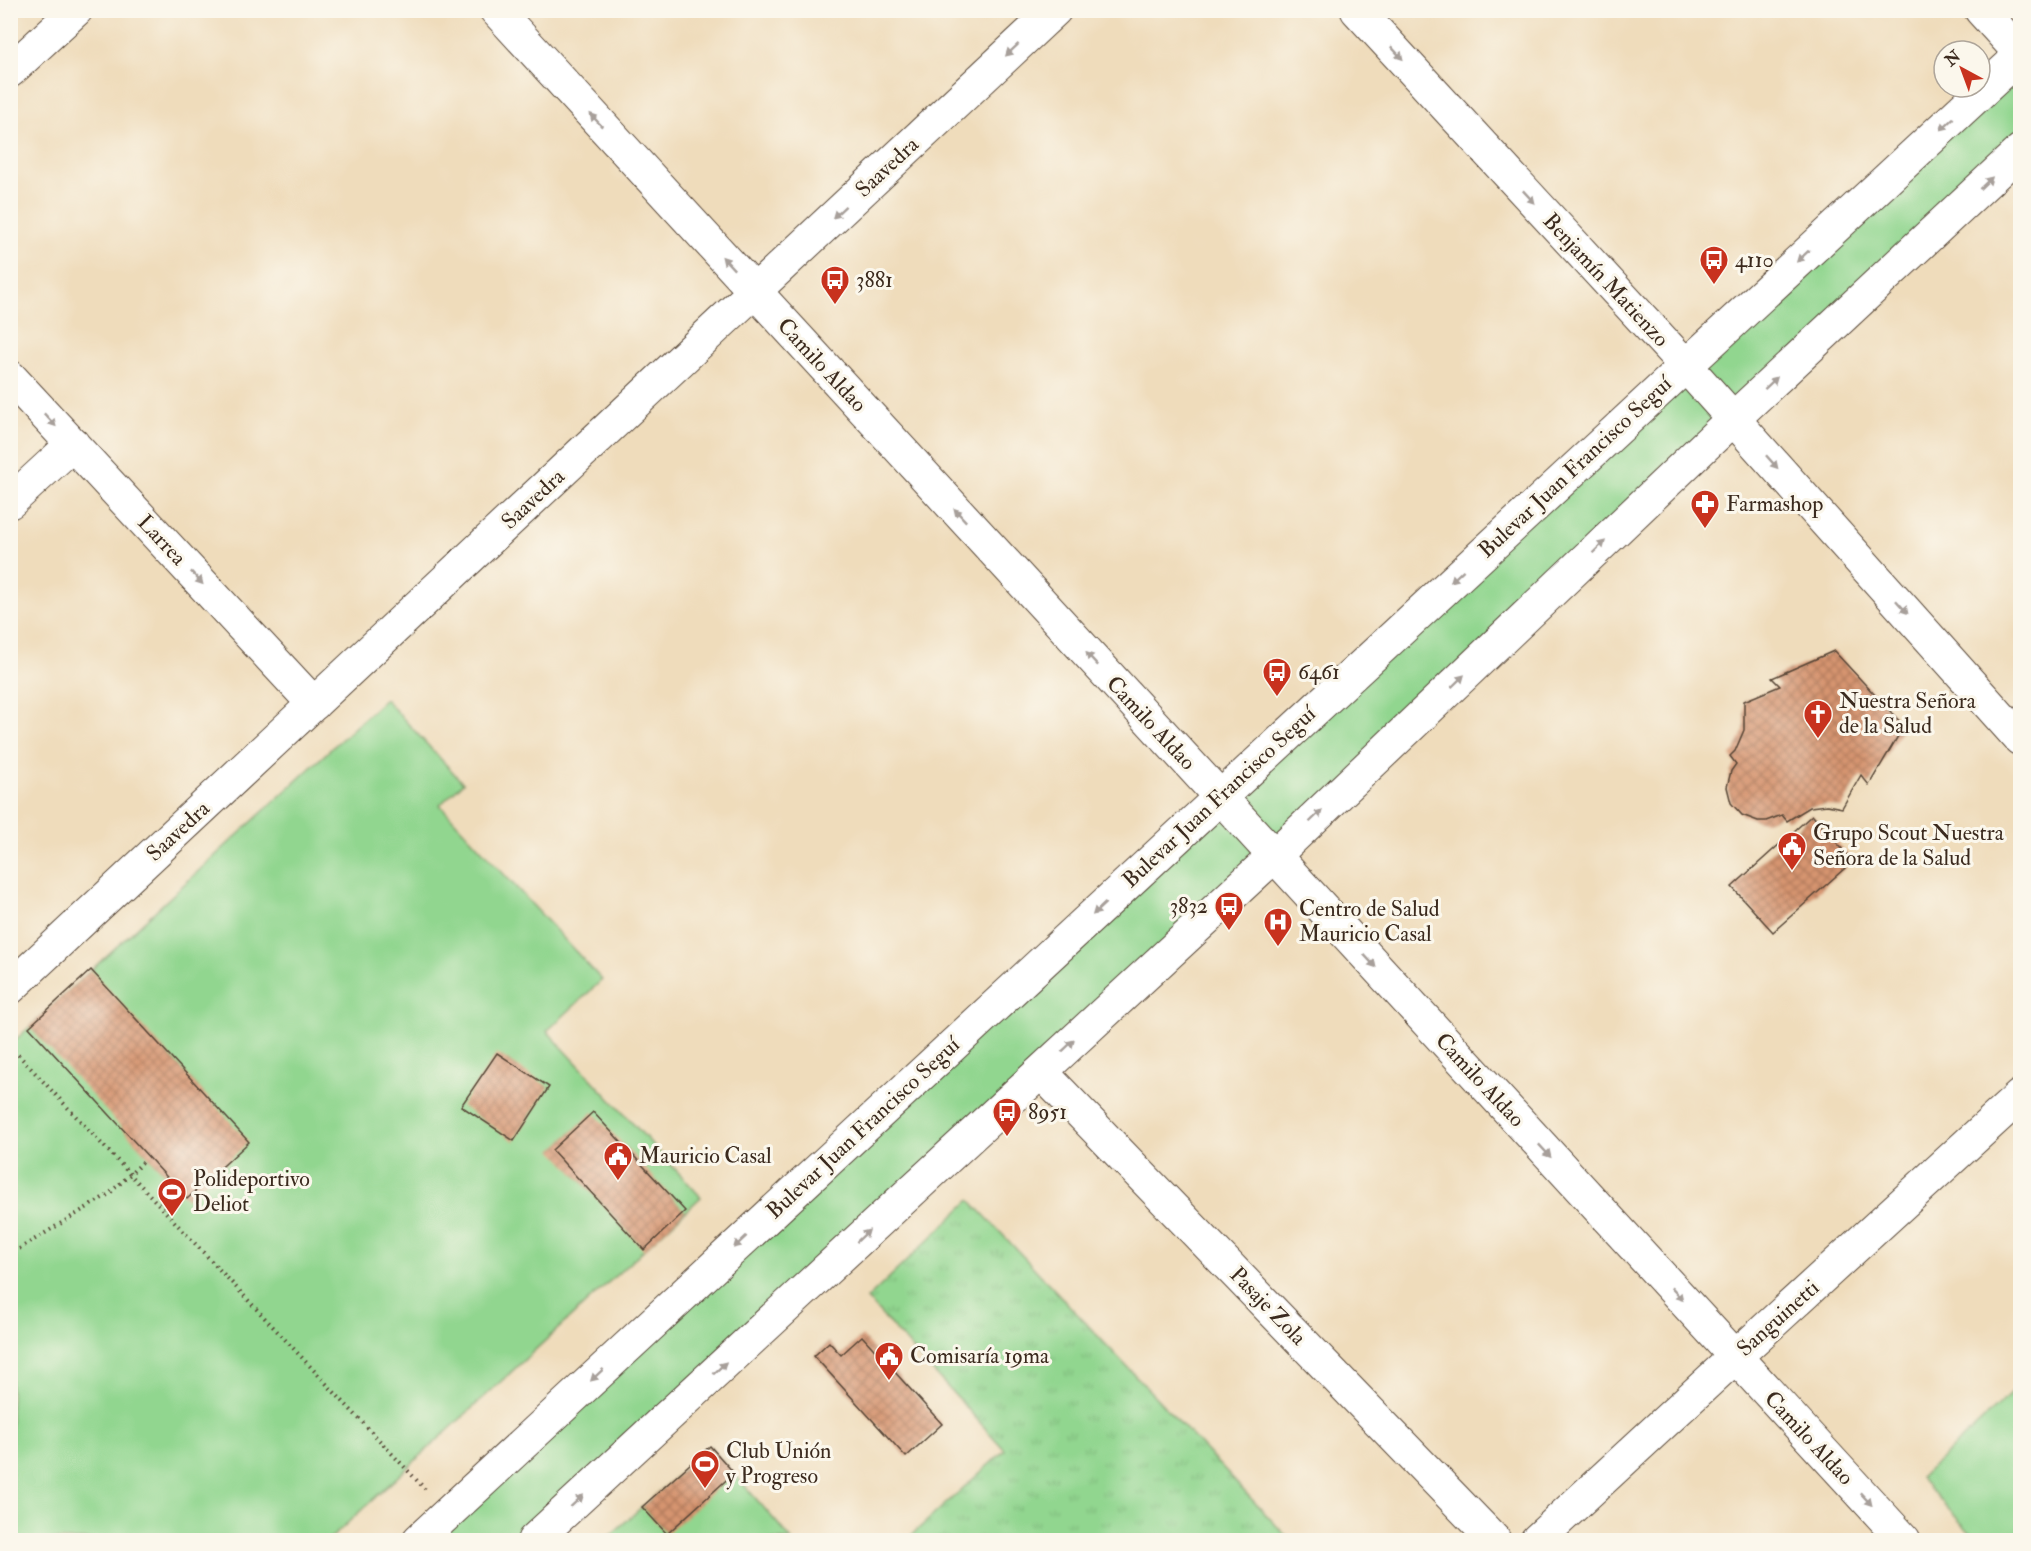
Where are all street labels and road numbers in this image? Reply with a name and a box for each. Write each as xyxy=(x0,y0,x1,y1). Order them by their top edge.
street label: Saavedra xyxy=(849,130,925,203)
street label: Benjamín Matienzo xyxy=(1537,207,1675,353)
street label: Camilo Aldao xyxy=(771,312,873,418)
street label: Bulevar Juan Francisco Seguí xyxy=(1472,369,1679,564)
street label: Saavedra xyxy=(495,462,571,535)
street label: Larrea xyxy=(131,509,193,572)
street label: Camilo Aldao xyxy=(1100,670,1202,776)
street label: Bulevar Juan Francisco Seguí xyxy=(1116,699,1323,894)
street label: Saavedra xyxy=(140,794,216,867)
street label: Camilo Aldao xyxy=(1429,1027,1531,1133)
street label: Bulevar Juan Francisco Seguí xyxy=(760,1030,967,1225)
street label: Pasaje Zola xyxy=(1224,1261,1313,1352)
street label: Sanguinetti xyxy=(1731,1274,1825,1362)
street label: Camilo Aldao xyxy=(1758,1385,1860,1491)

